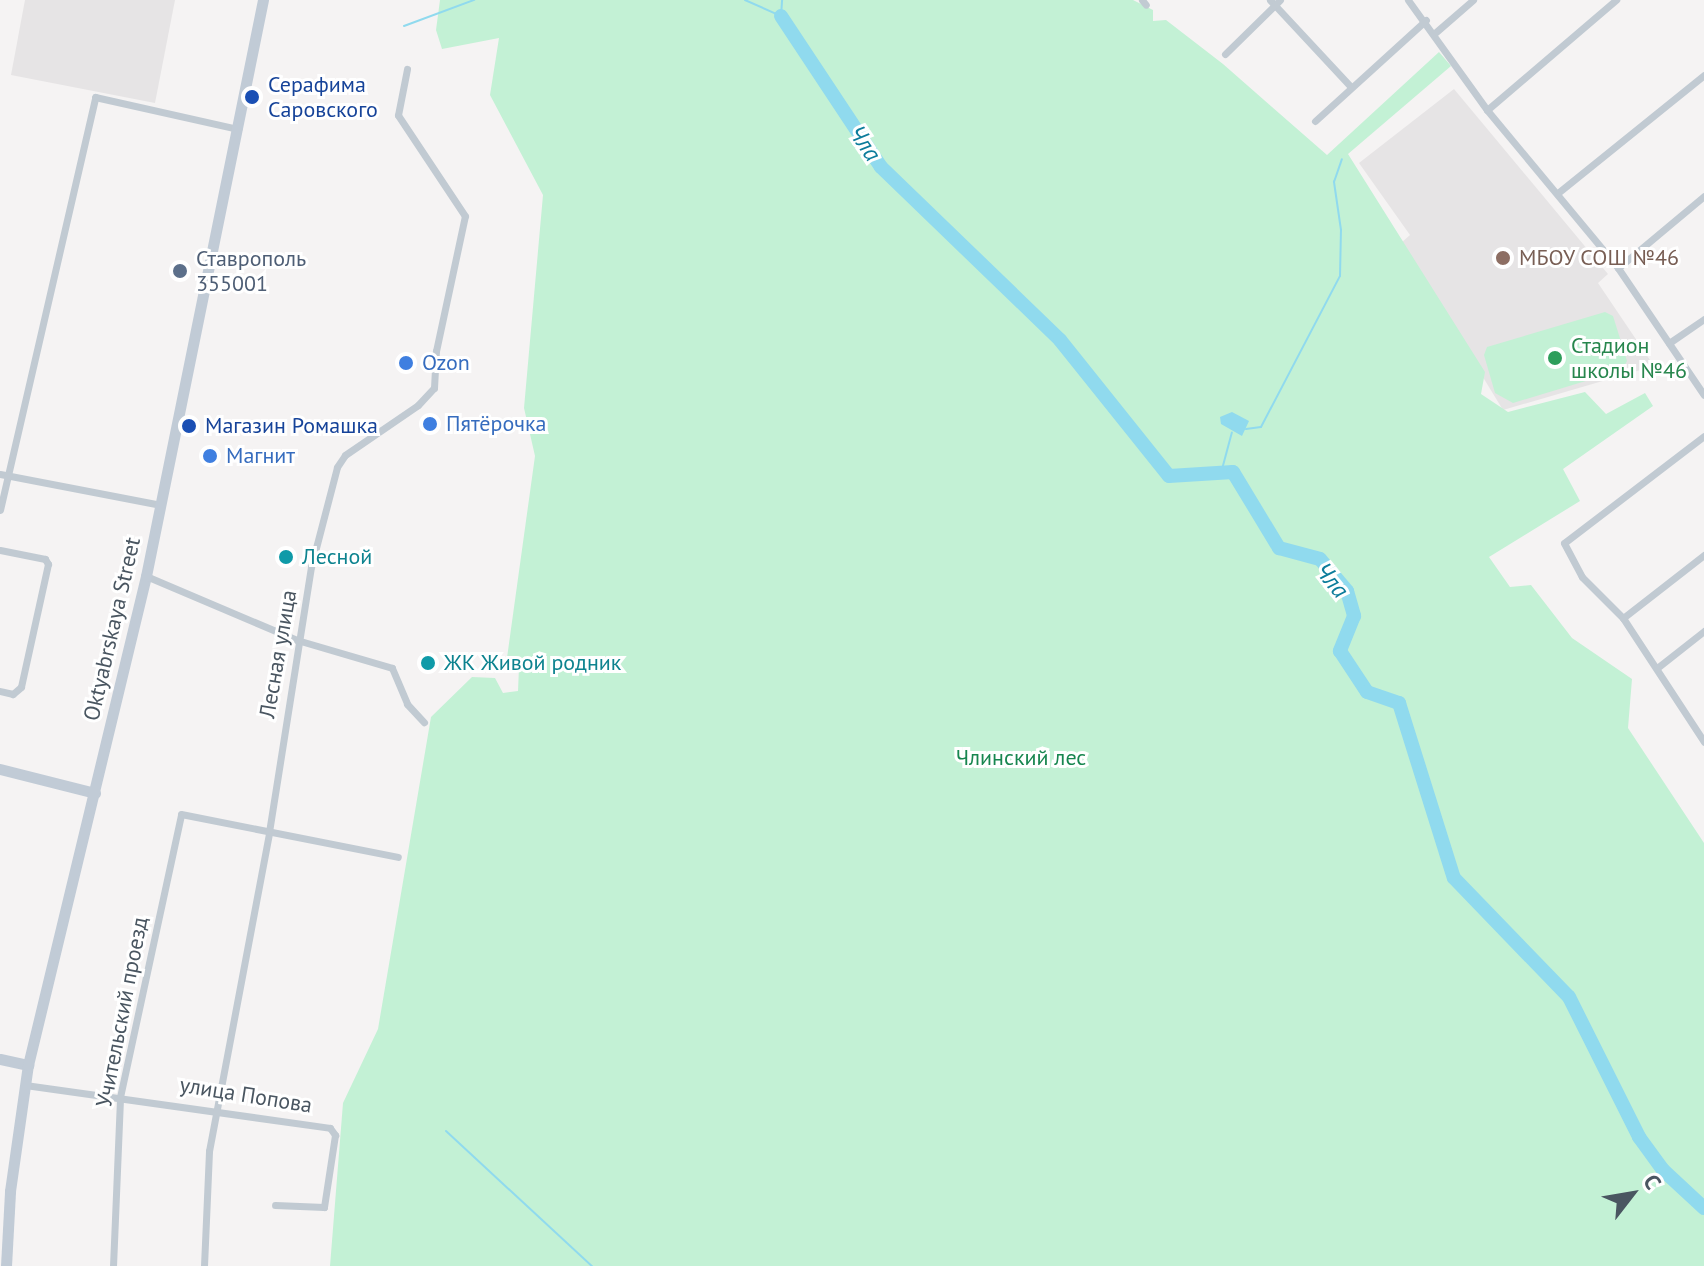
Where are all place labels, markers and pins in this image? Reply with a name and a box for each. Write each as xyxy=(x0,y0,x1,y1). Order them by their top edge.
place label: Серафима Саровского xyxy=(268,71,378,122)
marker: Серафима Саровского xyxy=(243,88,261,106)
place label: Ставрополь 355001 xyxy=(196,245,306,296)
place label: МБОУ СОШ №46 xyxy=(1519,245,1680,271)
marker: МБОУ СОШ №46 xyxy=(1494,249,1512,267)
marker: Ставрополь 355001 xyxy=(171,262,189,280)
place label: Стадион школы №46 xyxy=(1571,332,1687,384)
marker: Стадион школы №46 xyxy=(1546,349,1564,367)
place label: Ozon xyxy=(422,350,470,376)
marker: Ozon xyxy=(397,354,415,372)
place label: Пятёрочка xyxy=(446,411,546,437)
place label: Магазин Ромашка xyxy=(205,413,378,439)
marker: Пятёрочка xyxy=(421,415,439,433)
marker: Магазин Ромашка xyxy=(180,417,198,435)
place label: Магнит xyxy=(226,443,295,469)
marker: Магнит xyxy=(201,447,219,465)
place label: Лесной xyxy=(302,544,372,570)
marker: Лесной xyxy=(277,548,295,566)
place label: ЖК Живой родник xyxy=(444,650,621,676)
marker: ЖК Живой родник xyxy=(419,654,437,672)

